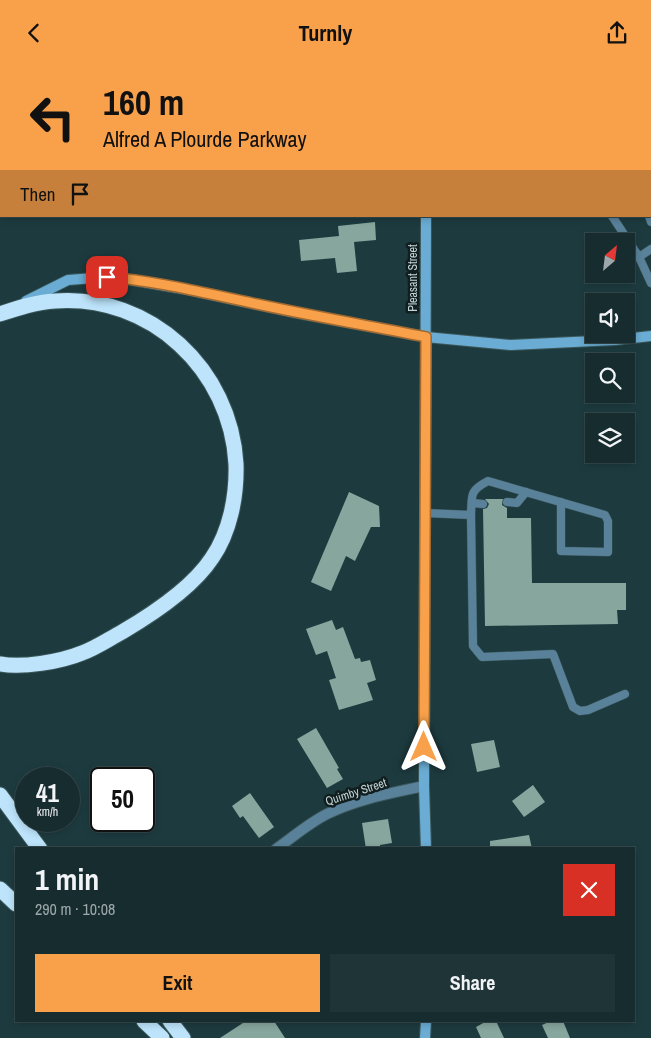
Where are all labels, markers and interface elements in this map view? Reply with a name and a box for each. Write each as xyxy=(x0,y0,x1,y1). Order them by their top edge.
text: Turnly xyxy=(299,18,352,48)
icon: back xyxy=(20,19,48,47)
icon: share xyxy=(603,19,631,47)
text: 160 m xyxy=(103,79,184,126)
icon: left xyxy=(20,85,85,150)
text: Alfred A Plourde Parkway xyxy=(103,124,307,154)
icon: arrive xyxy=(66,180,94,208)
text: Then xyxy=(20,181,56,207)
north arrow xyxy=(585,233,635,283)
map controls xyxy=(585,233,635,463)
street label: Pleasant Street xyxy=(405,244,421,312)
pin xyxy=(86,256,128,298)
icon: arrive xyxy=(93,263,121,291)
button: sound xyxy=(585,293,635,343)
button: search xyxy=(585,353,635,403)
button: layers xyxy=(585,413,635,463)
position arrow xyxy=(397,720,449,772)
speed limit sign: 50 xyxy=(90,767,155,832)
street label: Quimby Street xyxy=(323,775,389,809)
text: 41 xyxy=(36,776,59,810)
text: km/h xyxy=(37,804,58,820)
text: 1 min xyxy=(35,859,99,899)
button: close xyxy=(563,864,615,916)
text: 290 m · 10:08 xyxy=(35,898,115,920)
button: Exit xyxy=(35,954,320,1012)
button: Share xyxy=(330,954,615,1012)

